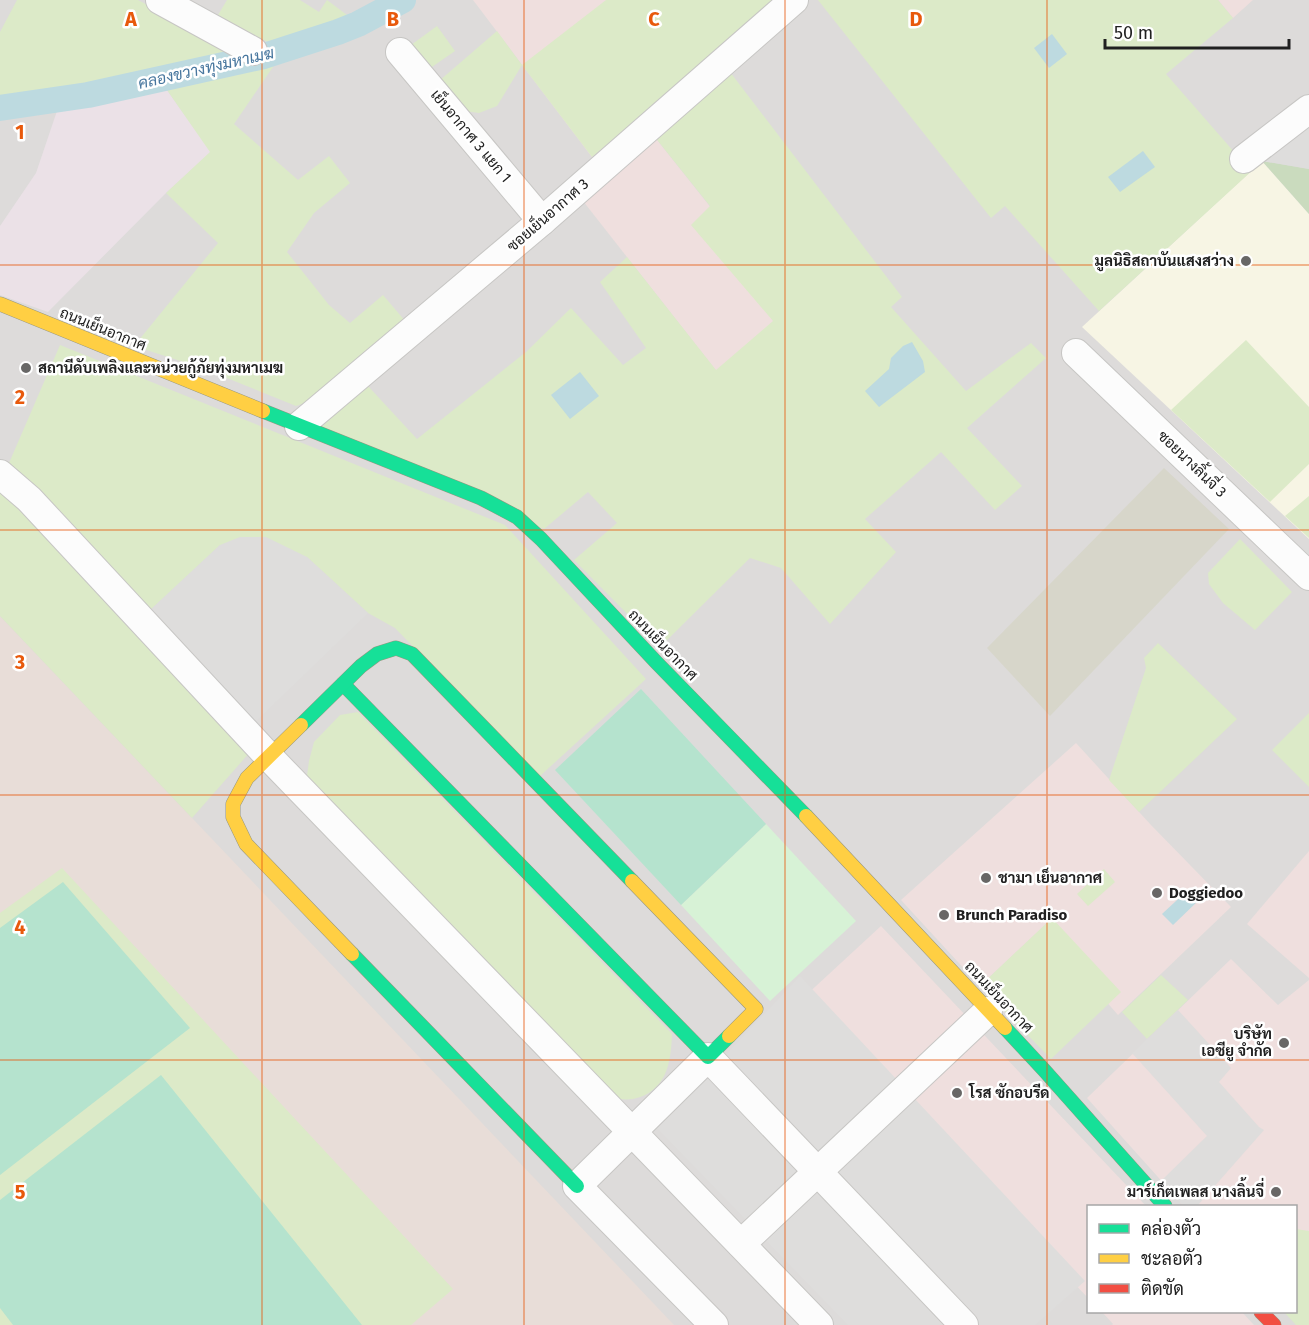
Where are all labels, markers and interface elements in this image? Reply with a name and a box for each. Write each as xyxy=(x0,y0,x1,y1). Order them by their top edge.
text: A xyxy=(124,7,138,31)
text: B xyxy=(387,7,399,31)
text: C xyxy=(648,7,660,31)
text: D xyxy=(909,7,923,31)
scale bar xyxy=(1105,12,1290,50)
text: 50 m xyxy=(1114,22,1153,44)
water label: คลองขวางทุ่งมหาเมฆ xyxy=(136,42,276,95)
street label: เย็นอากาศ 3 แยก 1 xyxy=(427,85,517,186)
text: 1 xyxy=(15,120,25,144)
street label: ซอยเย็นอากาศ 3 xyxy=(502,173,592,255)
place label: มูลนิธิสถาบันแสงสว่าง xyxy=(1095,251,1234,272)
marker: มูลนิธิสถาบันแสงสว่าง xyxy=(1239,254,1253,268)
street label: ถนนเย็นอากาศ xyxy=(57,302,150,355)
place label: สถานีดับเพลิงและหน่วยกู้ภัยทุ่งมหาเมฆ xyxy=(38,358,283,379)
marker: สถานีดับเพลิงและหน่วยกู้ภัยทุ่งมหาเมฆ xyxy=(19,361,33,375)
text: 2 xyxy=(15,385,25,409)
street label: ซอยนางลิ้นจี่ 3 xyxy=(1154,423,1234,501)
street label: ถนนเย็นอากาศ xyxy=(625,604,703,684)
text: 3 xyxy=(14,650,25,674)
place label: ชามา เย็นอากาศ xyxy=(998,867,1102,887)
marker: ชามา เย็นอากาศ xyxy=(979,871,993,885)
place label: Doggiedoo xyxy=(1169,884,1243,902)
marker: Doggiedoo xyxy=(1150,886,1164,900)
place label: Brunch Paradiso xyxy=(956,906,1068,924)
marker: Brunch Paradiso xyxy=(937,908,951,922)
text: 4 xyxy=(14,915,26,939)
street label: ถนนเย็นอากาศ xyxy=(961,956,1038,1037)
place label: บริษัท เอซียู จำกัด xyxy=(1201,1024,1272,1062)
marker: บริษัท เอซียู จำกัด xyxy=(1277,1036,1291,1050)
place label: โรส ซักอบรีด xyxy=(968,1082,1050,1102)
marker: โรส ซักอบรีด xyxy=(950,1086,964,1100)
place label: มาร์เก็ตเพลส นางลิ้นจี่ xyxy=(1127,1177,1264,1201)
text: 5 xyxy=(15,1180,26,1204)
marker: มาร์เก็ตเพลส นางลิ้นจี่ xyxy=(1269,1185,1283,1199)
legend xyxy=(1087,1205,1297,1313)
text: คล่องตัว xyxy=(1141,1217,1201,1240)
text: ชะลอตัว xyxy=(1141,1248,1203,1270)
text: ติดขัด xyxy=(1141,1278,1184,1300)

